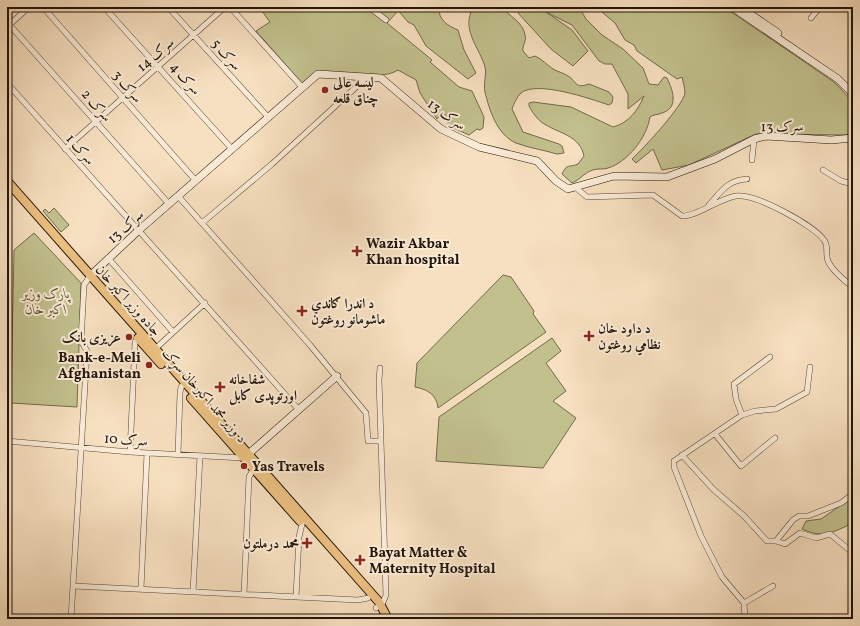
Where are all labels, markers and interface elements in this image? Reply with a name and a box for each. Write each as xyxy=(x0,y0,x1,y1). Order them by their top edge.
street label: سرک 14 xyxy=(133,33,179,77)
street label: سرک 5 xyxy=(206,35,245,75)
street label: سرک 4 xyxy=(165,58,205,100)
street label: سرک 3 xyxy=(107,67,146,107)
place label: لیسه عالی چناق قلعه xyxy=(332,74,379,109)
marker: لیسه عالی چناق قلعه xyxy=(320,85,330,95)
street label: سرک 2 xyxy=(76,86,116,126)
street label: سرک 13 xyxy=(423,95,469,135)
street label: سرک 13 xyxy=(760,118,804,137)
street label: سرک 1 xyxy=(61,130,99,170)
street label: سرک 13 xyxy=(104,206,148,248)
place label: Wazir Akbar Khan hospital xyxy=(366,235,460,270)
marker: Wazir Akbar Khan hospital xyxy=(351,245,363,257)
street label: جاده وزیر اکبر خان xyxy=(91,261,165,341)
park label: پارک وزیر اکبر خان xyxy=(21,285,71,320)
place label: د اندرا ګاندي ماشومانو روغتون xyxy=(311,295,386,330)
marker: د اندرا ګاندي ماشومانو روغتون xyxy=(296,305,308,317)
place label: د داود خان نظامي روغتون xyxy=(598,320,661,356)
place label: عزیزی بانک xyxy=(62,329,121,348)
marker: د داود خان نظامي روغتون xyxy=(583,330,595,342)
marker: عزیزی بانک xyxy=(124,332,134,342)
street label: د وزیر محمد اکبرخان سړک xyxy=(157,344,251,448)
place label: Bank-e-Meli Afghanistan xyxy=(58,349,141,384)
marker: Bank-e-Meli Afghanistan xyxy=(144,360,154,370)
place label: شفاخانه اورتوپدی کابل xyxy=(229,371,297,406)
marker: شفاخانه اورتوپدی کابل xyxy=(214,381,226,393)
street label: سرک 10 xyxy=(103,429,149,452)
place label: Yas Travels xyxy=(252,458,325,477)
marker: Yas Travels xyxy=(239,461,249,471)
place label: محمد درملتون xyxy=(243,535,299,554)
marker: محمد درملتون xyxy=(302,538,312,548)
place label: Bayat Matter & Maternity Hospital xyxy=(369,544,496,579)
marker: Bayat Matter & Maternity Hospital xyxy=(354,554,366,566)

